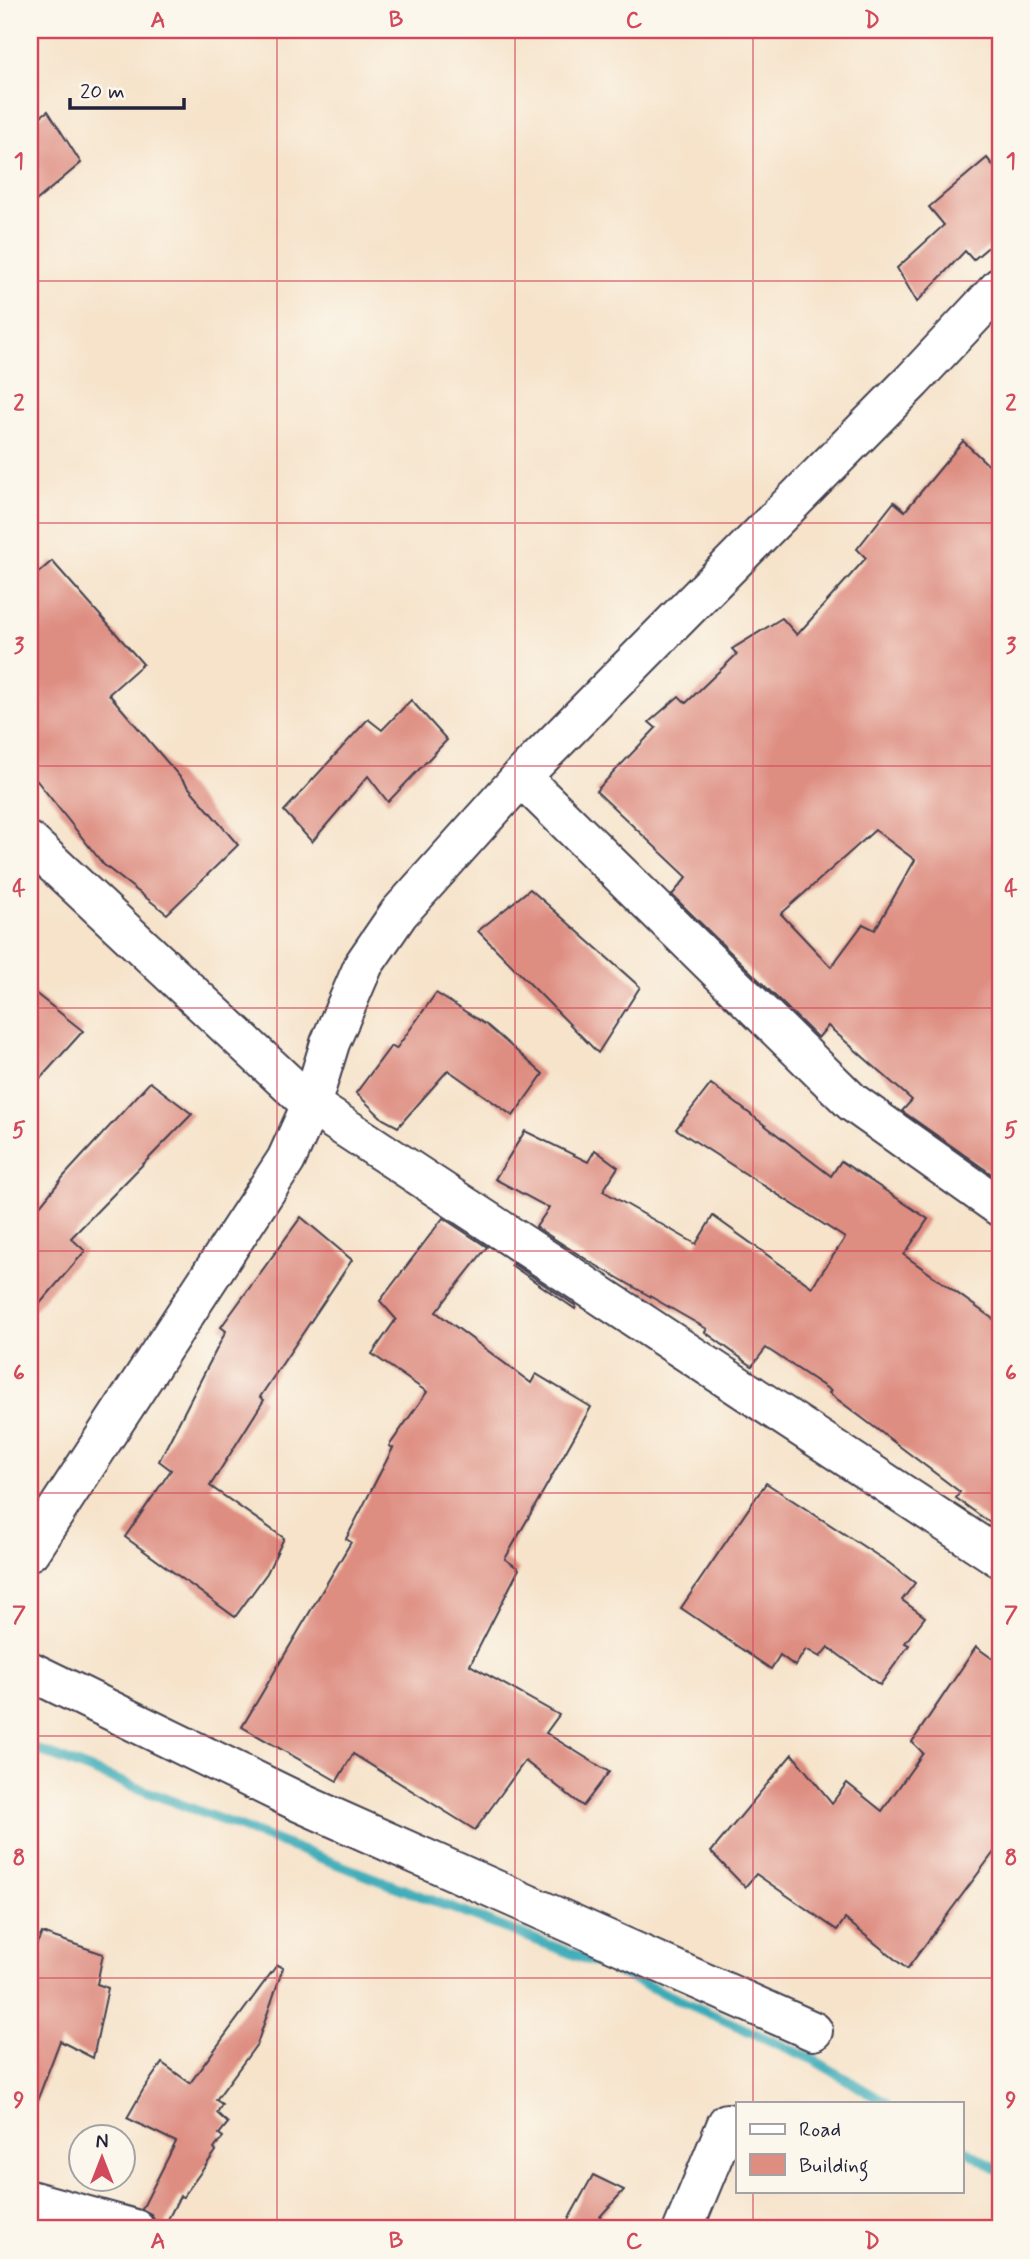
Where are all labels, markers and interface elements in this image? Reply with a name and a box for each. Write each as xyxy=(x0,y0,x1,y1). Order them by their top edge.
text: A xyxy=(150,6,166,36)
text: B xyxy=(389,6,404,36)
text: C xyxy=(626,6,643,36)
text: D xyxy=(864,6,880,36)
scale bar xyxy=(70,66,184,110)
text: 20 m xyxy=(80,78,125,106)
text: 1 xyxy=(14,147,24,177)
text: 1 xyxy=(1006,147,1016,177)
text: 2 xyxy=(13,389,25,419)
text: 2 xyxy=(1005,389,1017,419)
text: 3 xyxy=(14,632,25,662)
text: 3 xyxy=(1006,632,1017,662)
text: 4 xyxy=(12,874,26,904)
text: 4 xyxy=(1004,874,1018,904)
text: 5 xyxy=(12,1116,26,1146)
text: 5 xyxy=(1004,1116,1018,1146)
text: 6 xyxy=(13,1359,25,1389)
text: 6 xyxy=(1005,1359,1017,1389)
text: 7 xyxy=(12,1601,26,1631)
text: 7 xyxy=(1004,1601,1018,1631)
text: 8 xyxy=(13,1844,25,1874)
text: 8 xyxy=(1005,1844,1017,1874)
text: 9 xyxy=(13,2086,25,2116)
text: 9 xyxy=(1005,2086,1017,2116)
legend xyxy=(736,2102,964,2192)
text: Road xyxy=(799,2116,841,2144)
north arrow xyxy=(66,2122,136,2192)
text: N xyxy=(96,2130,108,2155)
text: Building xyxy=(799,2152,869,2182)
text: A xyxy=(150,2227,166,2257)
text: B xyxy=(389,2227,404,2257)
text: C xyxy=(626,2227,643,2257)
text: D xyxy=(864,2227,880,2257)

